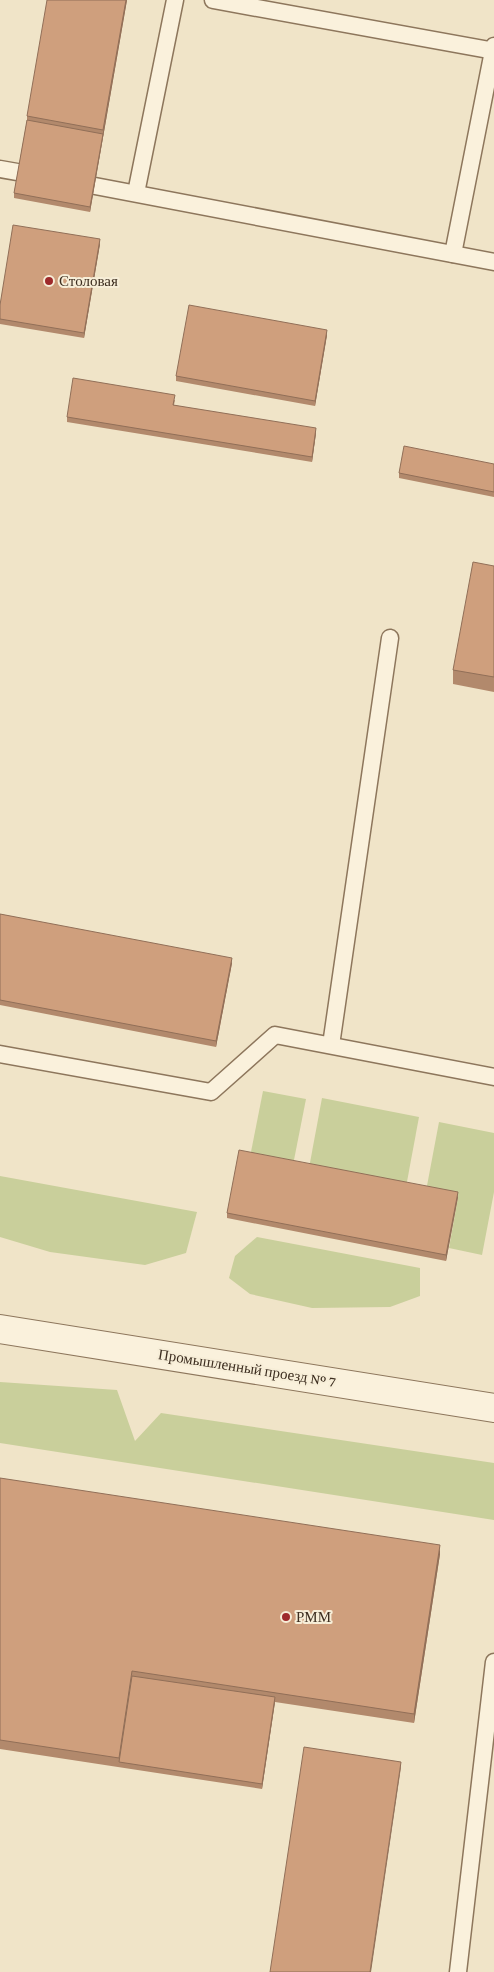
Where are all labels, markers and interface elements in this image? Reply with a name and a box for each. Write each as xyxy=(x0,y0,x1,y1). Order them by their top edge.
place label: Столовая xyxy=(59,273,118,289)
marker: Столовая xyxy=(43,275,55,287)
street label: Промышленный проезд № 7 xyxy=(157,1346,337,1390)
place label: РММ xyxy=(296,1609,331,1625)
marker: РММ xyxy=(280,1611,292,1623)

